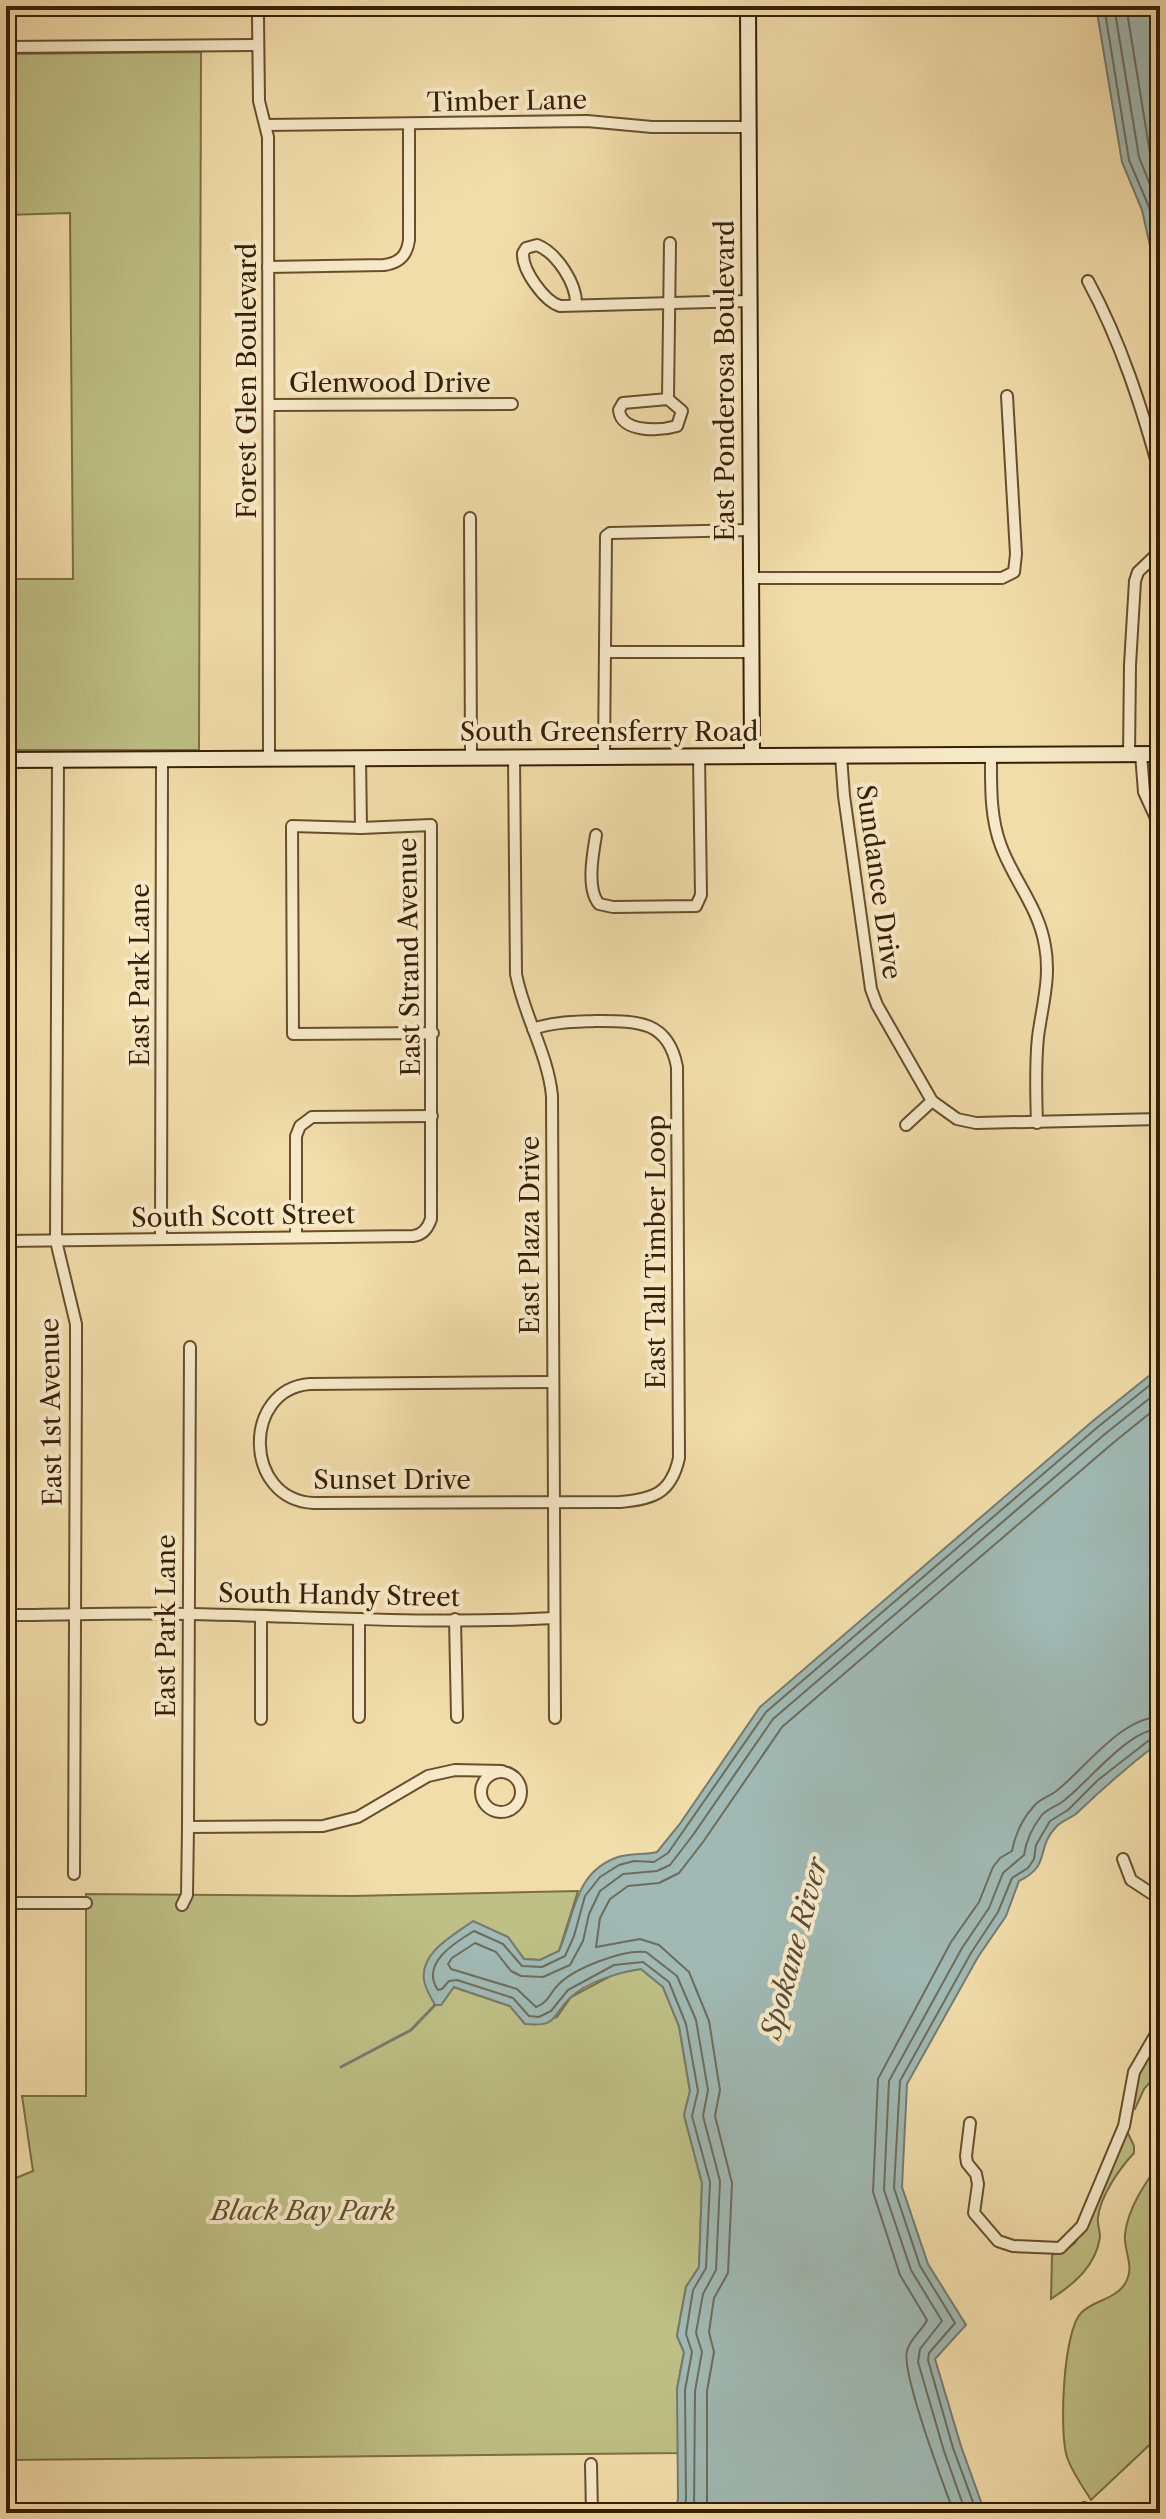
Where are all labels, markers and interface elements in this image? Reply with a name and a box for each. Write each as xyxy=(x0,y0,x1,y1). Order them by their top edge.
street label: Timber Lane xyxy=(427,84,587,118)
street label: East Ponderosa Boulevard xyxy=(709,220,741,542)
street label: Forest Glen Boulevard xyxy=(231,243,263,519)
street label: Glenwood Drive xyxy=(289,367,491,399)
street label: South Greensferry Road xyxy=(460,716,758,748)
street label: Sundance Drive xyxy=(849,783,909,981)
street label: East Strand Avenue xyxy=(391,837,427,1077)
street label: East Park Lane xyxy=(124,883,156,1067)
street label: East Tall Timber Loop xyxy=(640,1115,672,1389)
street label: East Plaza Drive xyxy=(514,1136,546,1334)
street label: South Scott Street xyxy=(131,1198,356,1234)
street label: East 1st Avenue xyxy=(33,1317,69,1507)
street label: Sunset Drive xyxy=(313,1464,471,1496)
street label: East Park Lane xyxy=(150,1534,182,1718)
street label: South Handy Street xyxy=(218,1577,461,1613)
water label: Spokane River xyxy=(753,1852,835,2044)
park label: Black Bay Park xyxy=(209,2195,395,2227)

